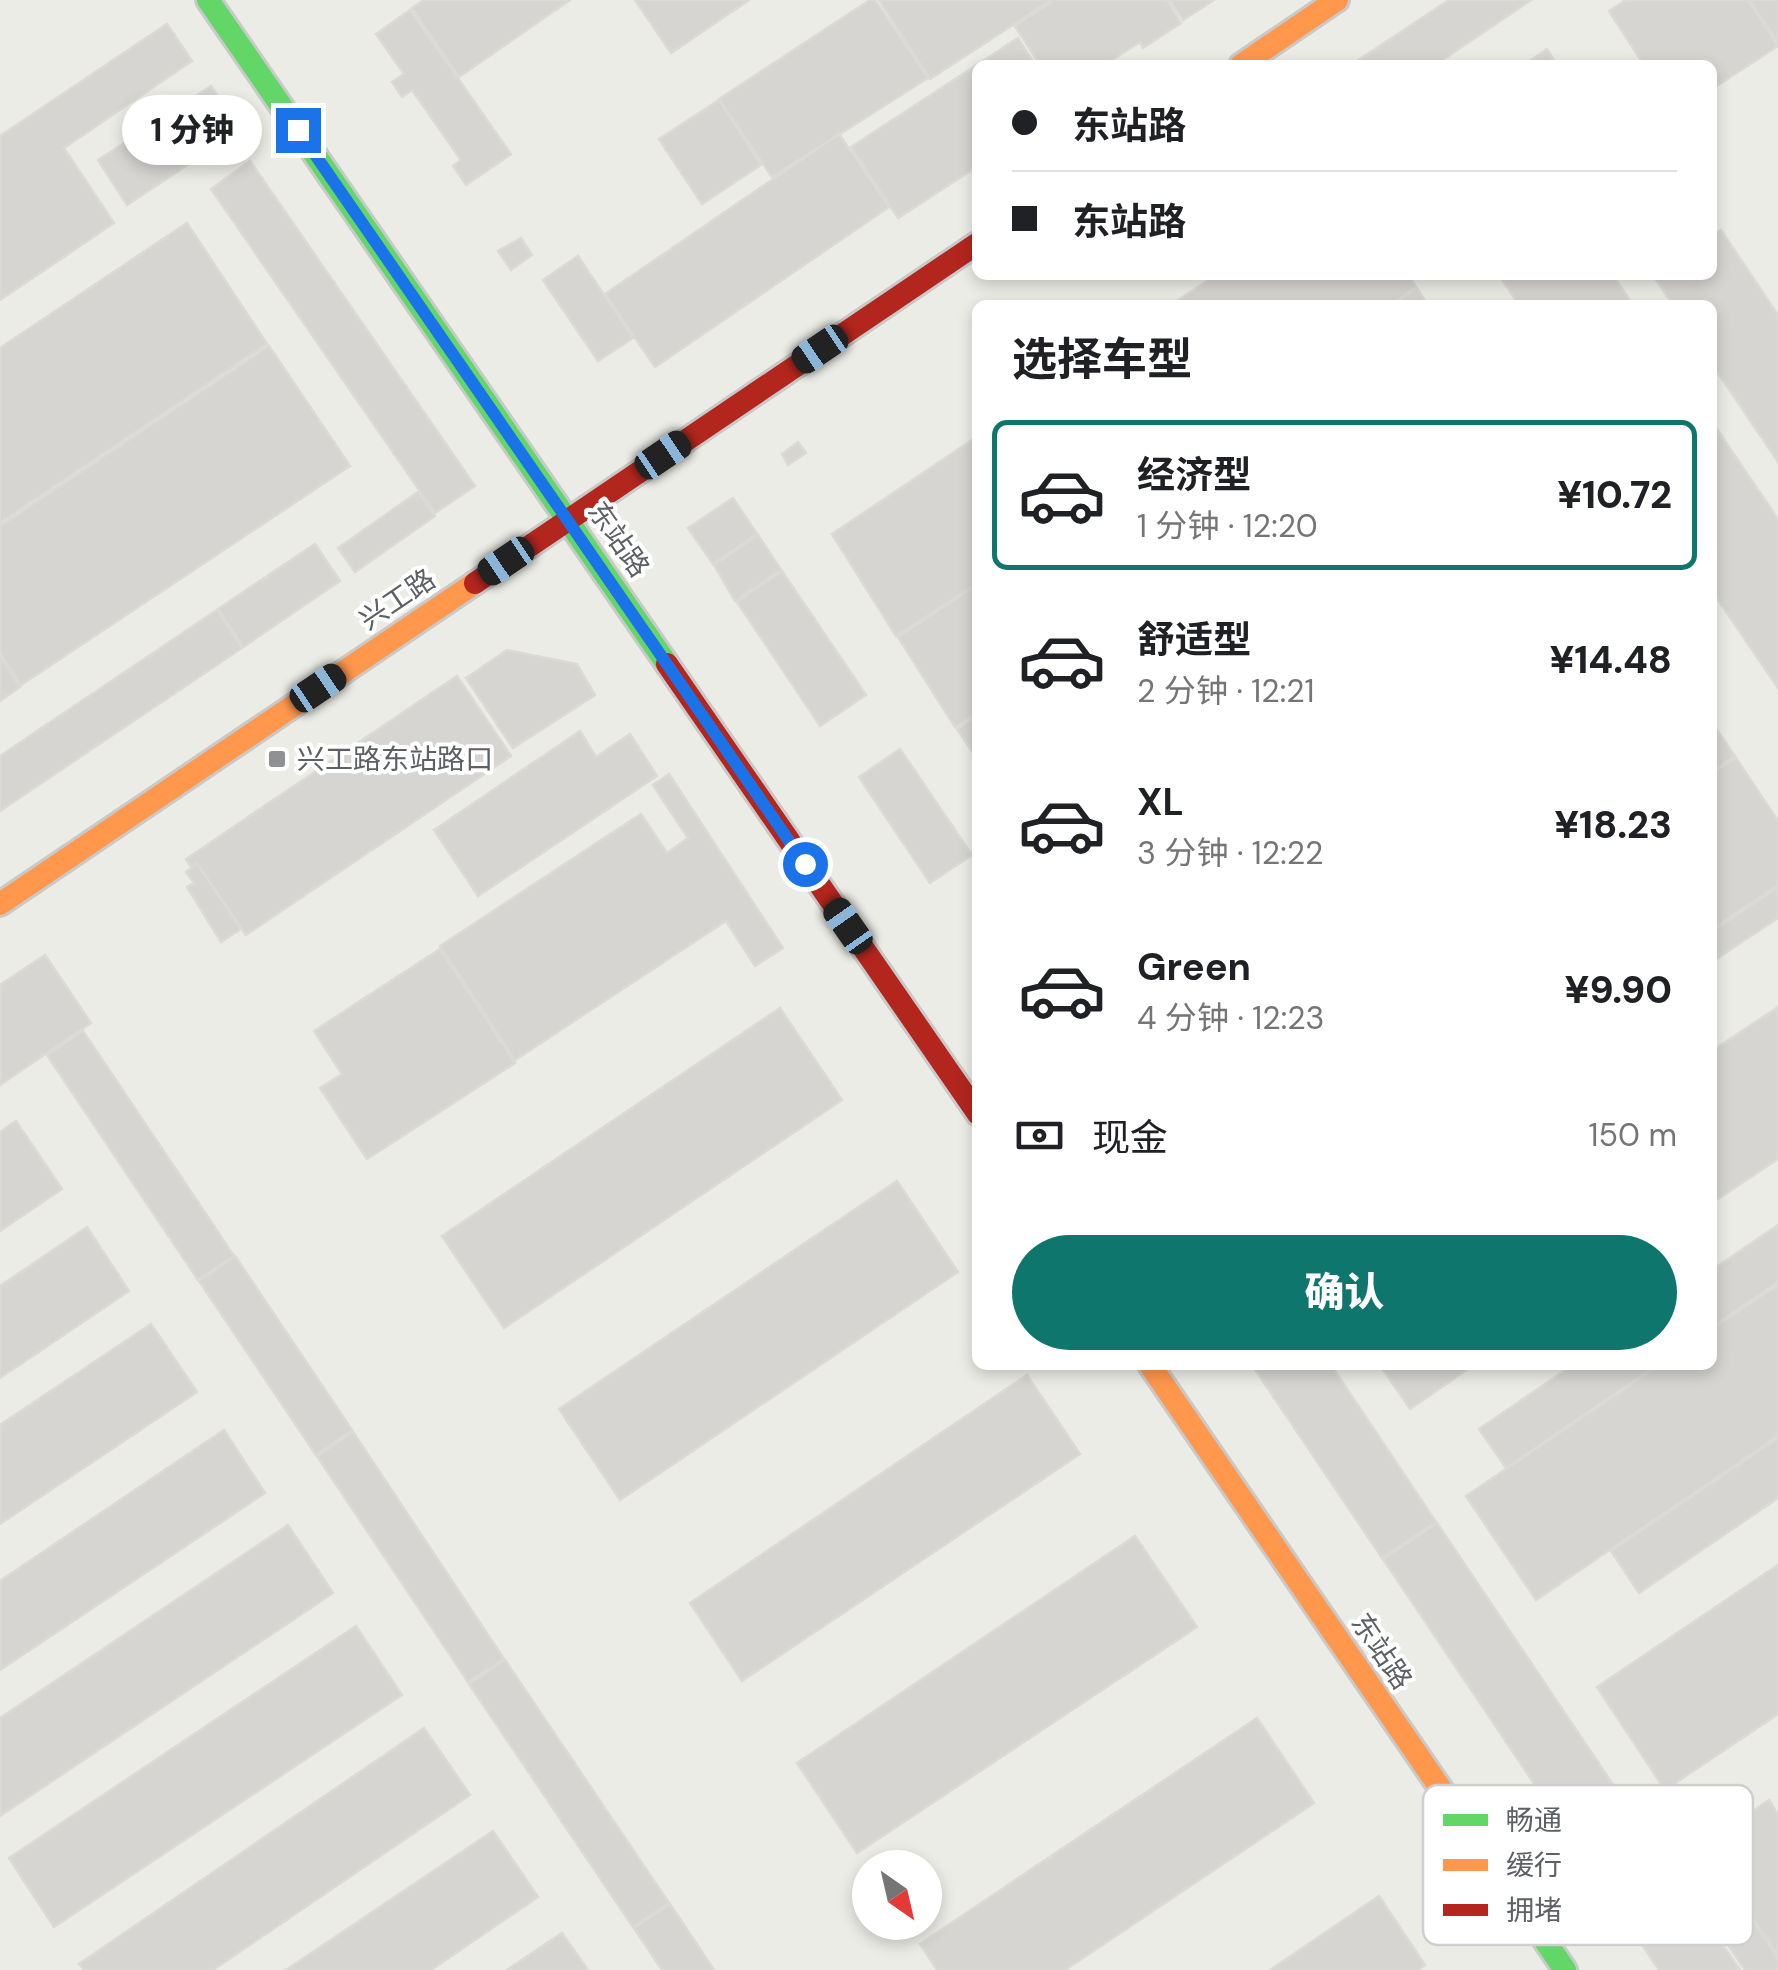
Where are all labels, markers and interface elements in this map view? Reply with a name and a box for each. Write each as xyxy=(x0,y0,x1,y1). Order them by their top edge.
callout: 1 分钟 xyxy=(123,95,263,165)
text: 东站路 xyxy=(1072,101,1186,151)
route end xyxy=(276,108,321,153)
text: 1 分钟 xyxy=(150,109,234,151)
text: 东站路 xyxy=(1072,197,1186,247)
car xyxy=(787,320,853,378)
text: 选择车型 xyxy=(1012,330,1192,389)
car xyxy=(630,426,696,484)
icon: car xyxy=(1017,450,1107,540)
text: 经济型 xyxy=(1137,450,1251,500)
text: ¥10.72 xyxy=(1557,470,1672,520)
street label: 东站路 xyxy=(579,494,658,584)
text: 1 分钟 · 12:20 xyxy=(1137,505,1318,547)
car xyxy=(473,532,539,590)
street label: 兴工路 xyxy=(352,561,442,638)
icon: car xyxy=(1017,615,1107,705)
text: 舒适型 xyxy=(1137,615,1251,665)
text: ¥14.48 xyxy=(1549,635,1672,685)
car xyxy=(285,659,351,717)
text: 2 分钟 · 12:21 xyxy=(1137,670,1315,712)
place label: 兴工路东站路口 xyxy=(297,741,493,778)
marker: 兴工路东站路口 xyxy=(266,748,288,770)
text: XL xyxy=(1137,777,1184,827)
icon: car xyxy=(1017,780,1107,870)
text: ¥18.23 xyxy=(1554,800,1672,850)
text: 3 分钟 · 12:22 xyxy=(1137,832,1324,874)
route start xyxy=(783,842,828,887)
car xyxy=(819,893,877,959)
text: Green xyxy=(1137,942,1251,992)
icon: car xyxy=(1017,945,1107,1035)
text: ¥9.90 xyxy=(1565,965,1672,1015)
text: 4 分钟 · 12:23 xyxy=(1137,997,1325,1039)
icon: cash xyxy=(1012,1108,1067,1163)
text: 现金 xyxy=(1092,1113,1168,1163)
text: 150 m xyxy=(1589,1114,1677,1156)
button: 确认 xyxy=(1012,1235,1677,1350)
street label: 东站路 xyxy=(1343,1606,1420,1696)
legend xyxy=(1423,1785,1753,1945)
text: 畅通 xyxy=(1506,1802,1562,1839)
text: 缓行 xyxy=(1506,1847,1562,1884)
north arrow xyxy=(852,1850,942,1940)
map controls xyxy=(852,1850,942,1940)
text: 拥堵 xyxy=(1506,1892,1562,1929)

